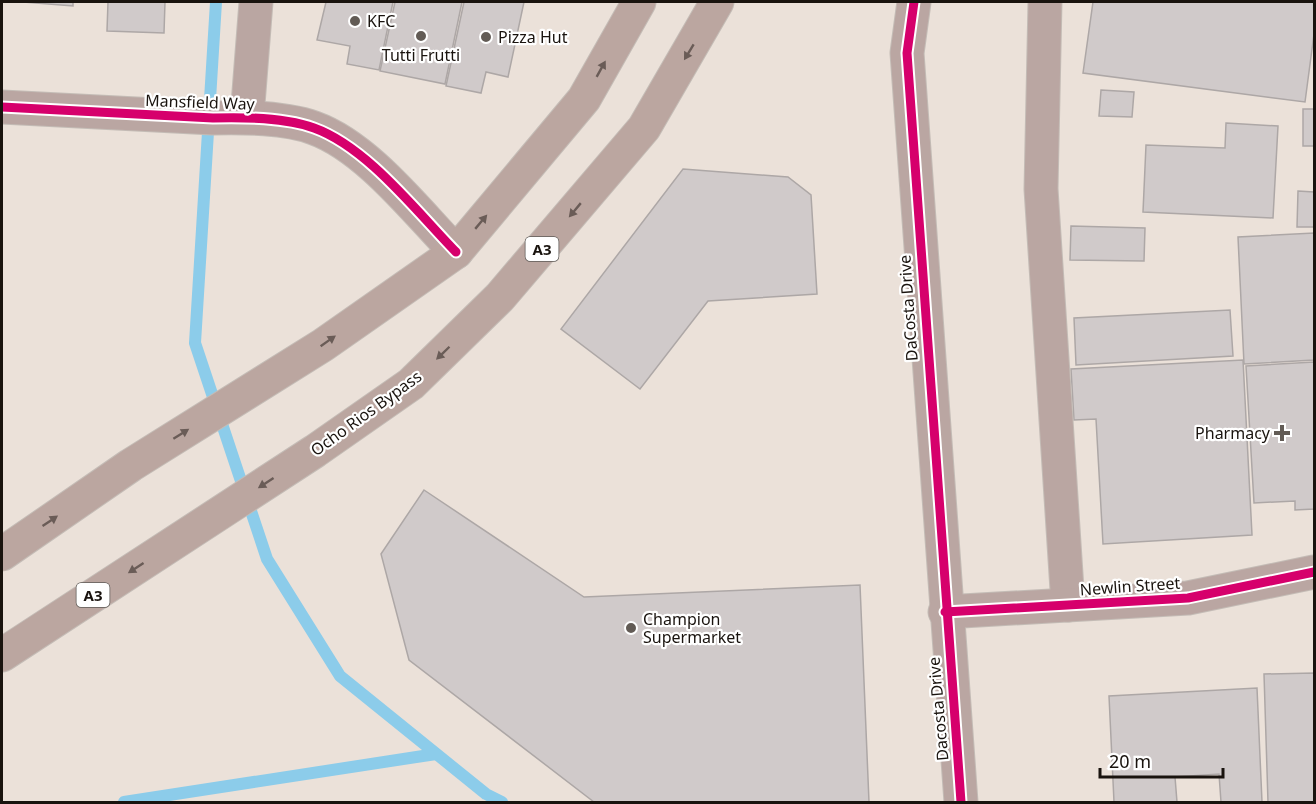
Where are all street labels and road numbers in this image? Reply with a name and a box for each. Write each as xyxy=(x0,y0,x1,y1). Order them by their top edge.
street label: Mansfield Way xyxy=(145,89,256,115)
road number: A3 xyxy=(526,237,558,261)
street label: DaCosta Drive xyxy=(893,254,923,362)
street label: Ocho Rios Bypass xyxy=(306,365,426,461)
street label: Newlin Street xyxy=(1079,572,1181,600)
road number: A3 xyxy=(76,583,110,607)
street label: Dacosta Drive xyxy=(923,656,953,762)

